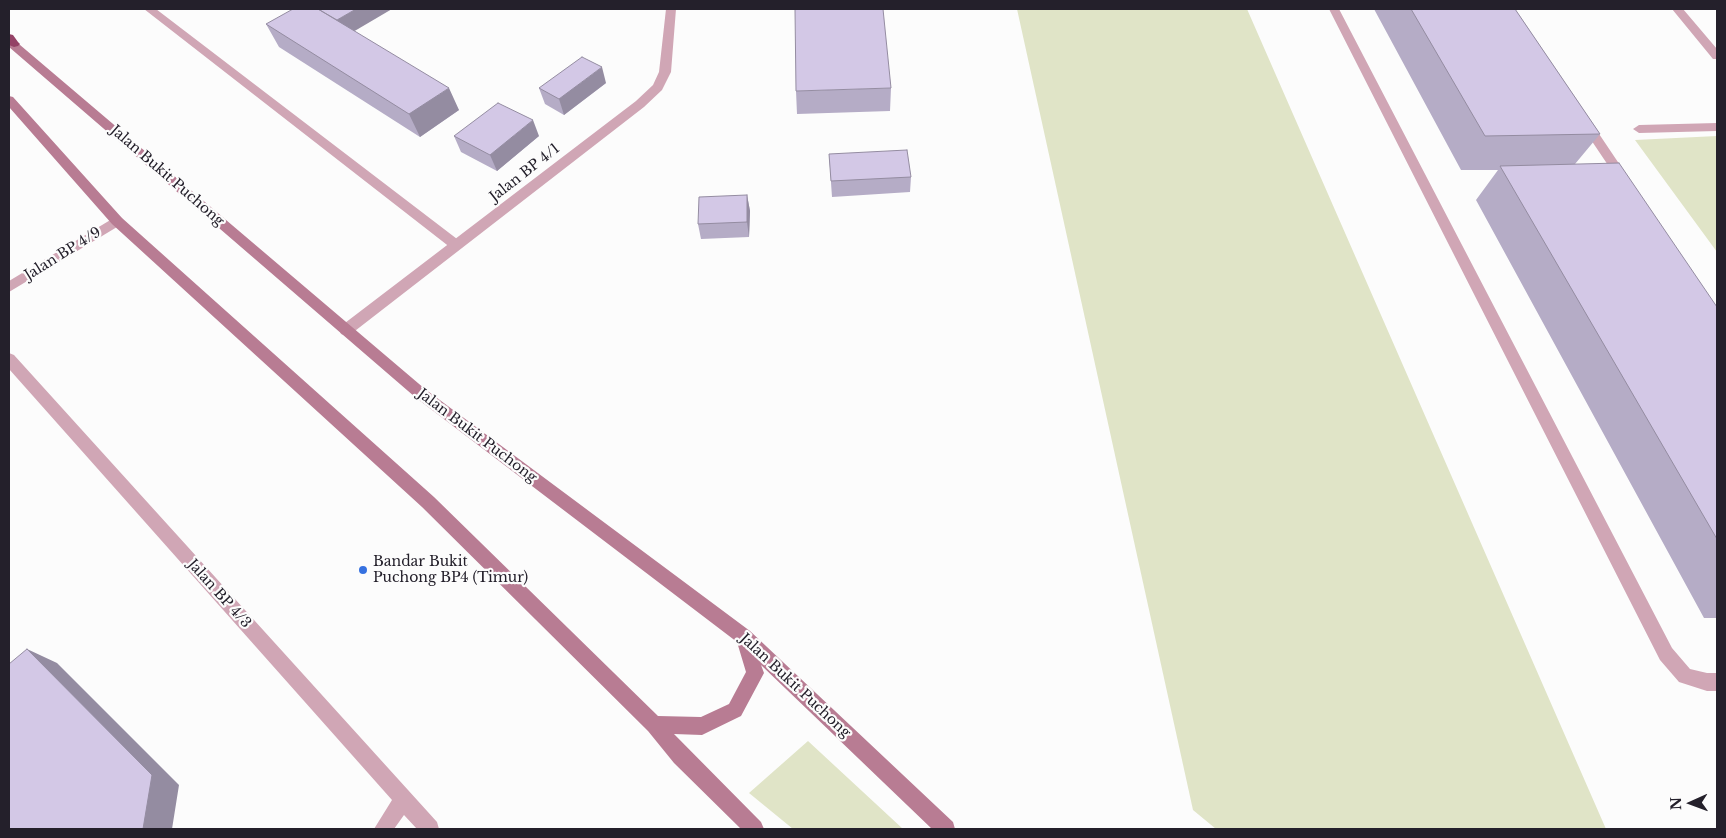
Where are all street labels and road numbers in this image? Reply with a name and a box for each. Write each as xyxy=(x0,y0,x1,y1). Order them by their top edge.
street label: Jalan Bukit Puchong xyxy=(107,122,227,230)
street label: Jalan BP 4/1 xyxy=(487,141,563,205)
street label: Jalan BP 4/9 xyxy=(22,224,104,284)
street label: Jalan Bukit Puchong xyxy=(414,386,540,486)
street label: Jalan BP 4/3 xyxy=(184,556,254,632)
street label: Jalan Bukit Puchong xyxy=(736,630,854,742)

